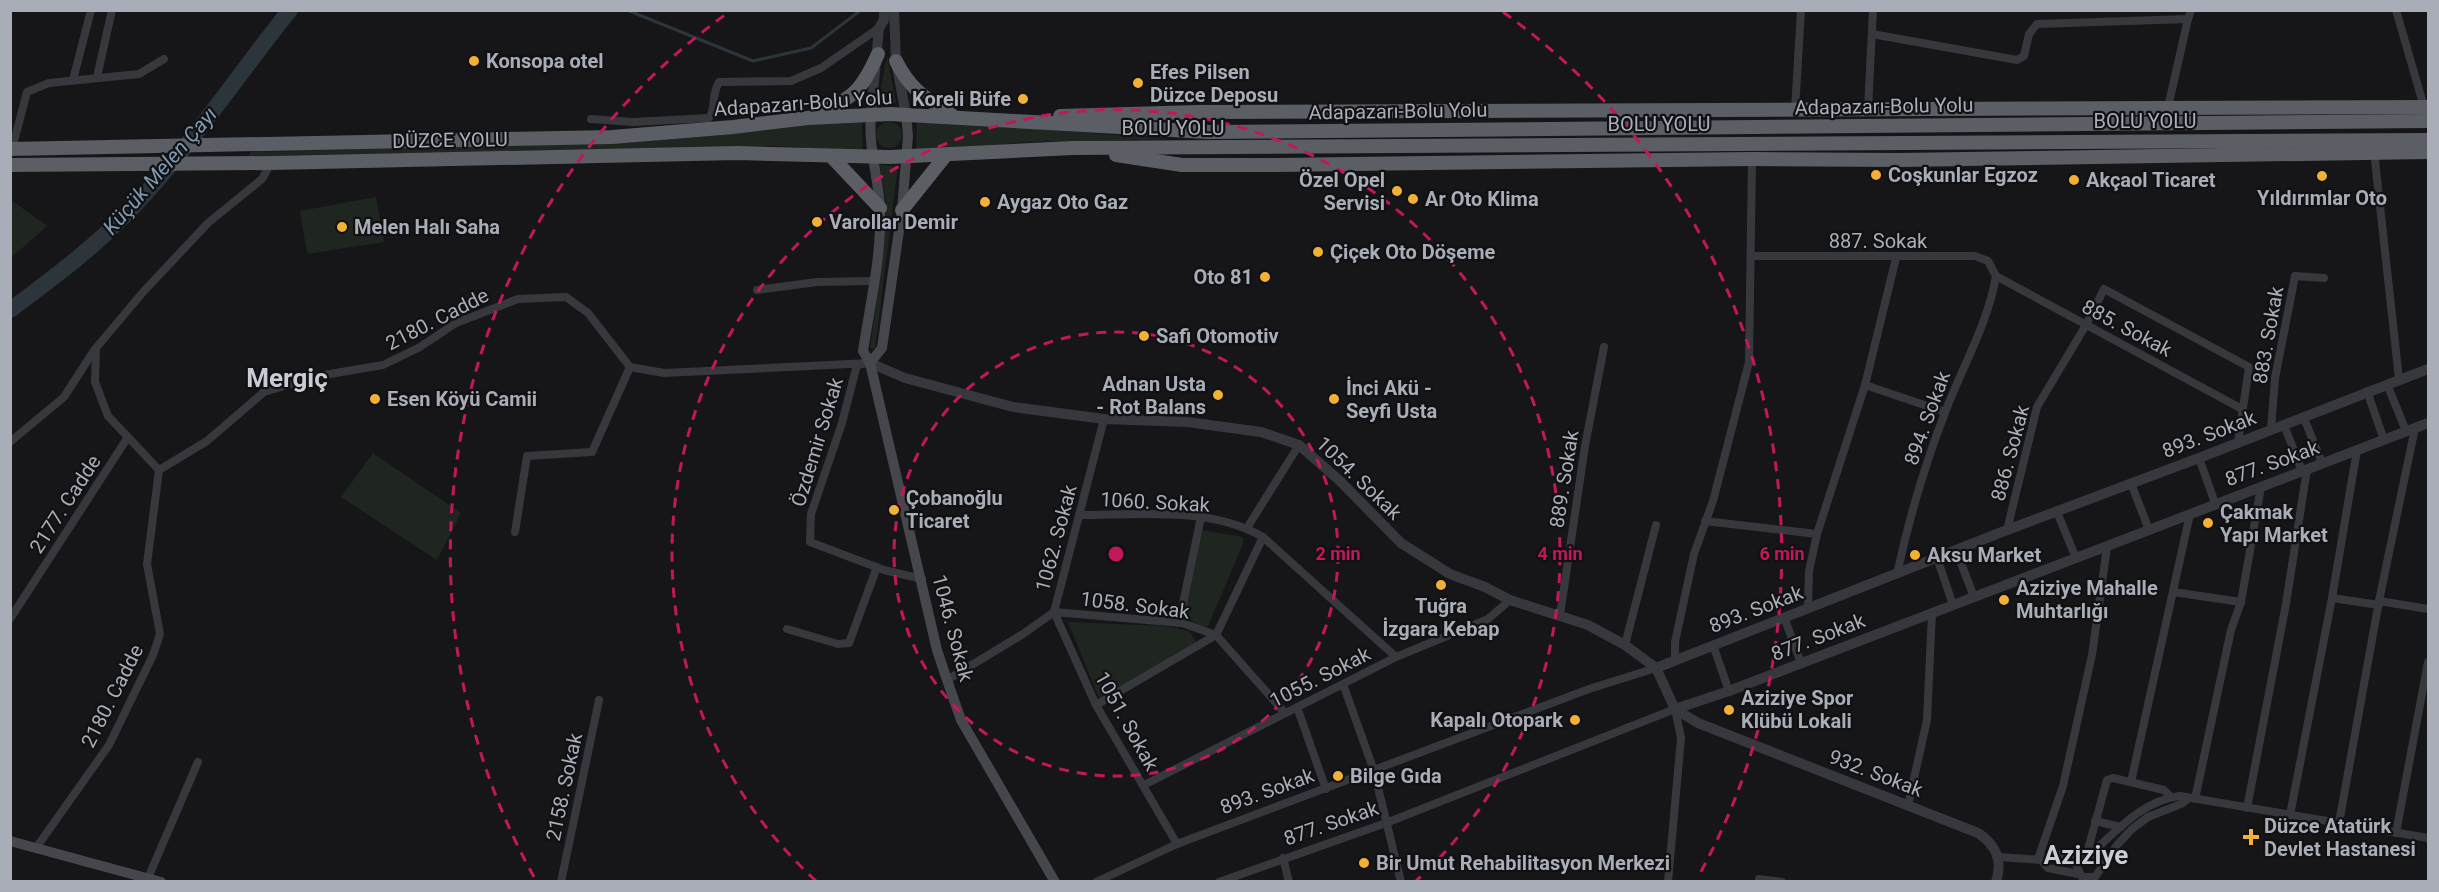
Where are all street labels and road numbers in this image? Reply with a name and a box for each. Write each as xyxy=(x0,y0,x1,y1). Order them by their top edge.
street label: Adapazarı-Bolu Yolu xyxy=(713,85,893,121)
street label: Adapazarı-Bolu Yolu xyxy=(1794,92,1974,120)
street label: Adapazarı-Bolu Yolu xyxy=(1308,97,1488,125)
street label: BOLU YOLU xyxy=(2093,109,2197,133)
street label: BOLU YOLU xyxy=(1607,112,1711,136)
street label: BOLU YOLU xyxy=(1121,116,1225,140)
street label: DÜZCE YOLU xyxy=(392,127,508,153)
street label: 887. Sokak xyxy=(1829,229,1928,253)
street label: 2180. Cadde xyxy=(382,283,492,355)
street label: 883. Sokak xyxy=(2248,284,2289,386)
street label: 885. Sokak xyxy=(2078,294,2177,362)
street label: 894. Sokak xyxy=(1899,367,1955,468)
street label: Özdemir Sokak xyxy=(786,374,848,510)
street label: 886. Sokak xyxy=(1986,402,2035,504)
street label: 893. Sokak xyxy=(2159,405,2260,463)
street label: 889. Sokak xyxy=(1544,428,1584,529)
street label: 1054. Sokak xyxy=(1311,431,1407,525)
street label: 877. Sokak xyxy=(2222,435,2323,491)
street label: 2177. Cadde xyxy=(24,450,106,558)
street label: 1062. Sokak xyxy=(1030,481,1082,594)
street label: 1060. Sokak xyxy=(1100,487,1211,517)
street label: 1046. Sokak xyxy=(927,572,979,685)
street label: 893. Sokak xyxy=(1706,580,1807,638)
street label: 1058. Sokak xyxy=(1079,586,1192,624)
street label: 877. Sokak xyxy=(1768,608,1869,666)
street label: 2180. Cadde xyxy=(76,641,148,751)
street label: 1055. Sokak xyxy=(1266,641,1375,713)
street label: 1051. Sokak xyxy=(1090,667,1164,776)
street label: 2158. Sokak xyxy=(541,730,587,843)
street label: 932. Sokak xyxy=(1826,744,1927,802)
street label: 893. Sokak xyxy=(1217,763,1318,819)
street label: 877. Sokak xyxy=(1281,795,1382,850)

